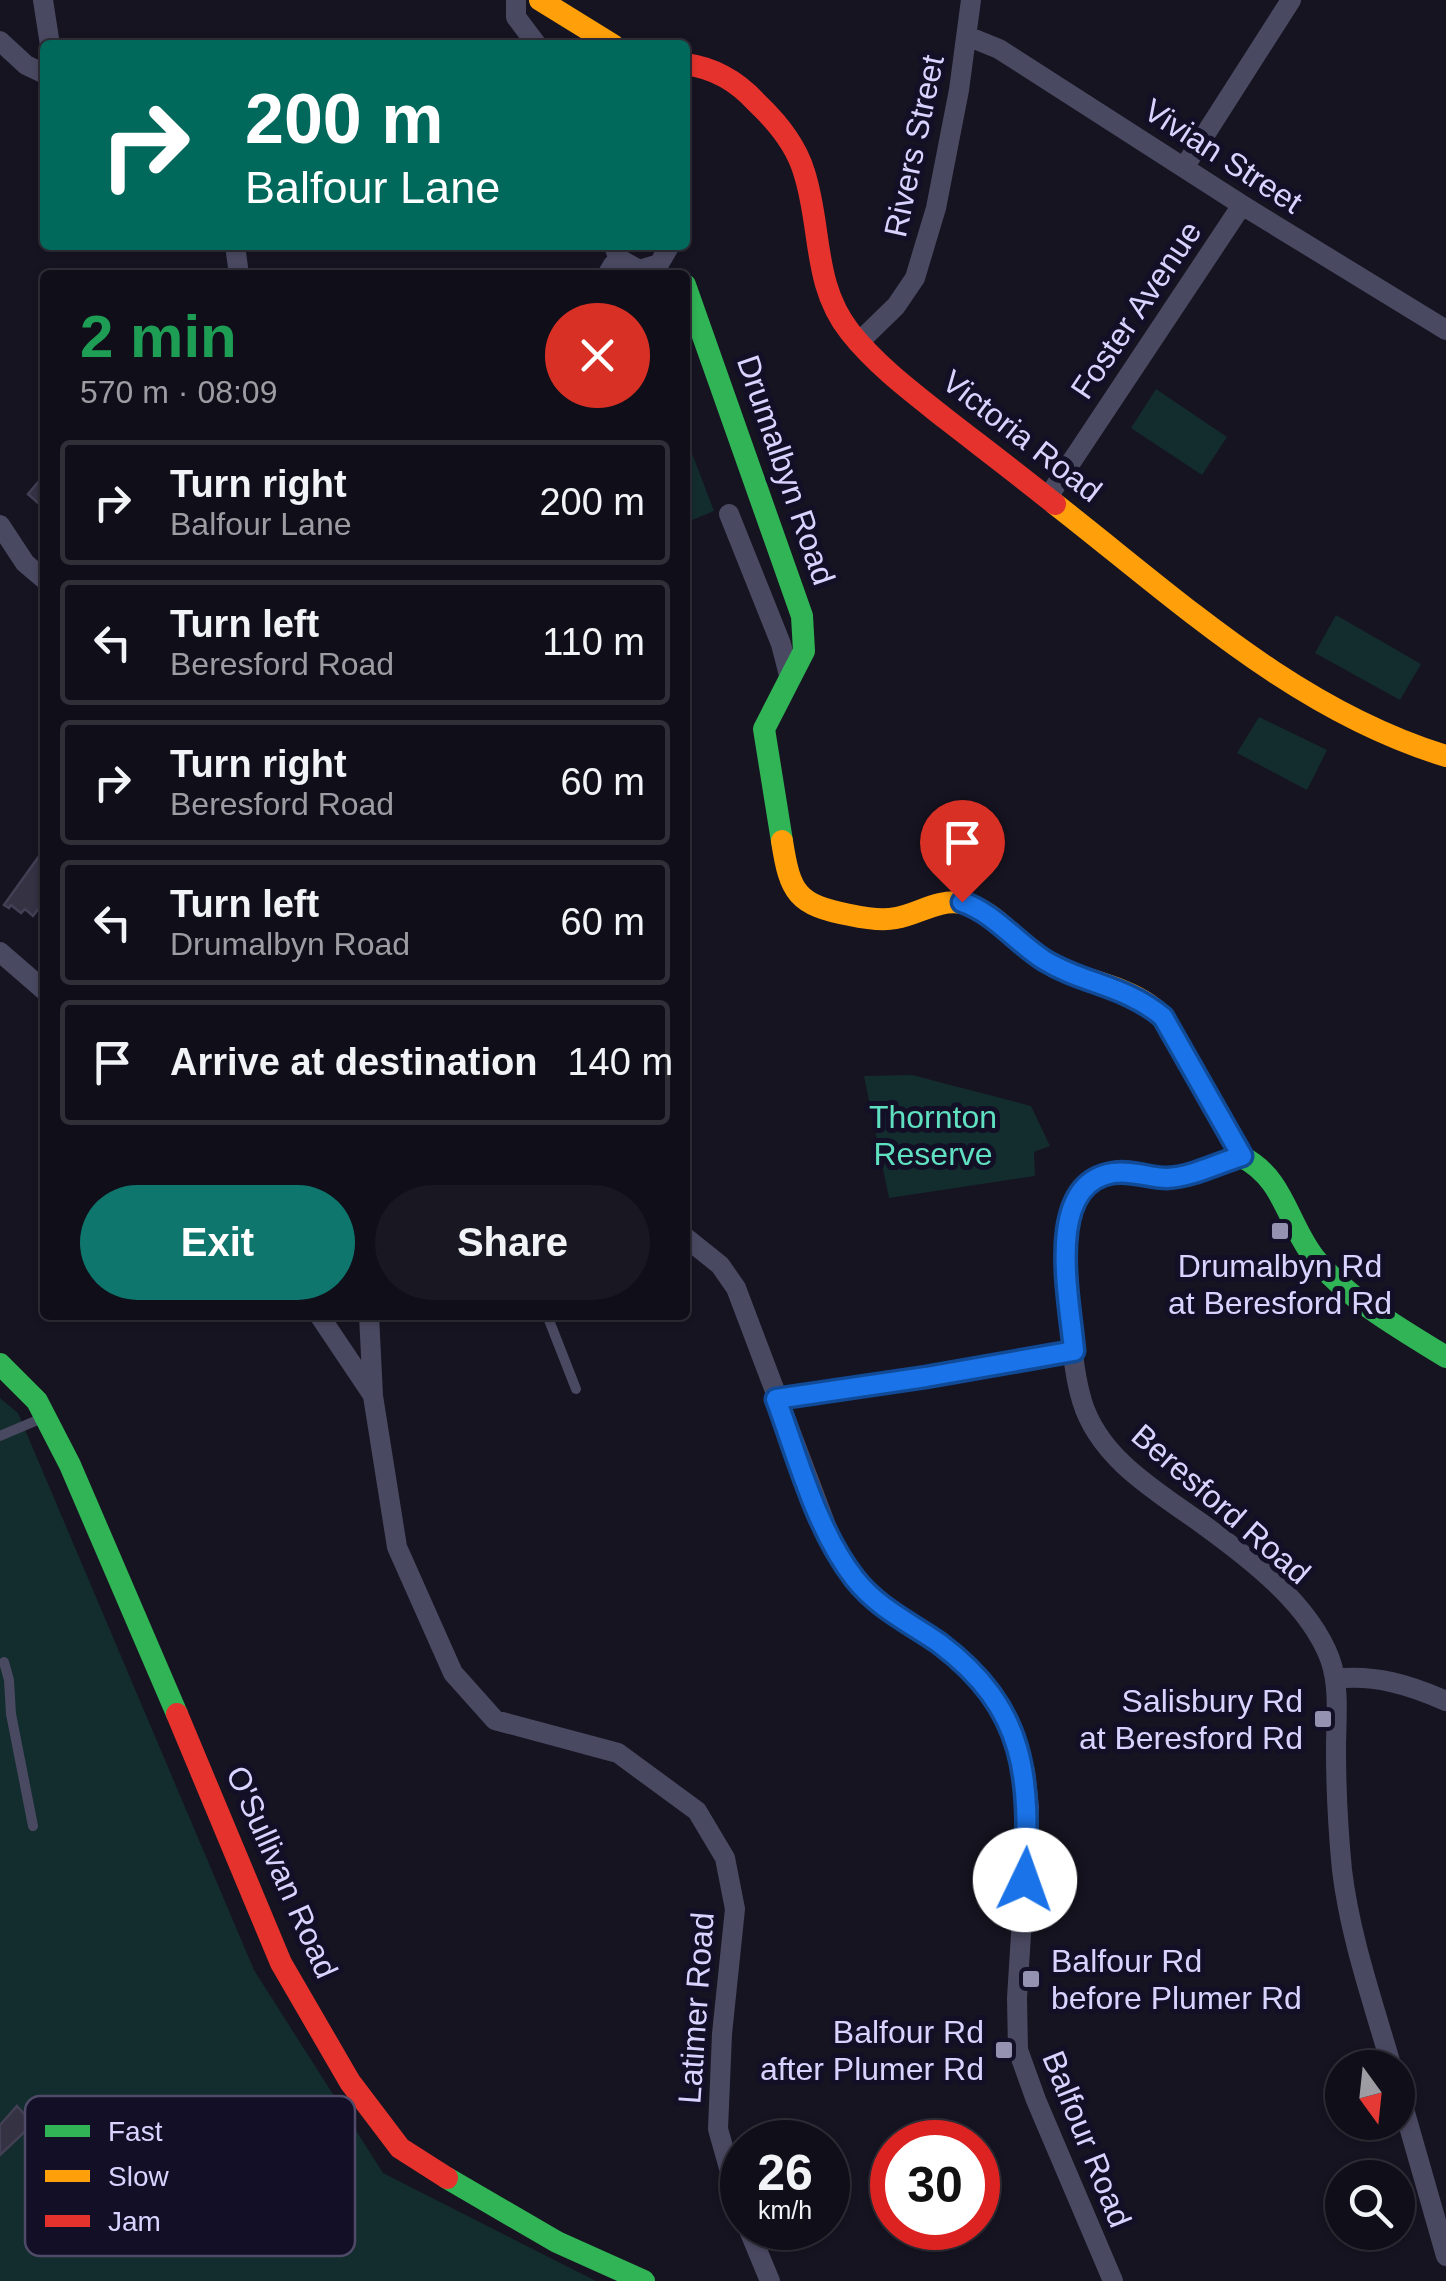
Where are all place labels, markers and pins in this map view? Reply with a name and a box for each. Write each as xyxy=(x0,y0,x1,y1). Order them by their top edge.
pin xyxy=(920,800,1005,903)
marker: Drumalbyn Rd at Beresford Rd xyxy=(1269,1220,1291,1242)
place label: Drumalbyn Rd at Beresford Rd xyxy=(1168,1248,1392,1321)
place label: Salisbury Rd at Beresford Rd xyxy=(1079,1683,1303,1756)
marker: Salisbury Rd at Beresford Rd xyxy=(1312,1708,1334,1730)
place label: Balfour Rd before Plumer Rd xyxy=(1051,1943,1302,2016)
marker: Balfour Rd before Plumer Rd xyxy=(1020,1968,1042,1990)
place label: Balfour Rd after Plumer Rd xyxy=(760,2014,984,2087)
marker: Balfour Rd after Plumer Rd xyxy=(993,2039,1015,2061)

